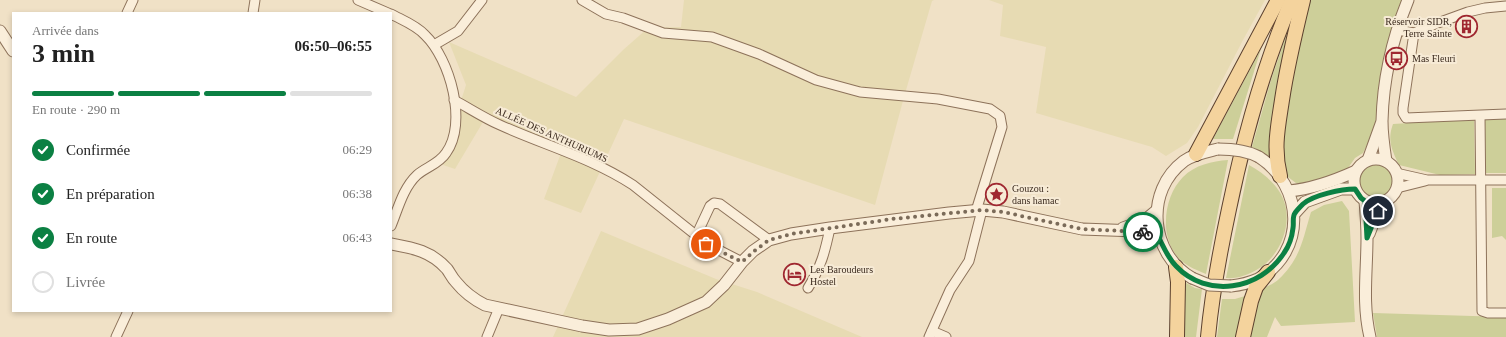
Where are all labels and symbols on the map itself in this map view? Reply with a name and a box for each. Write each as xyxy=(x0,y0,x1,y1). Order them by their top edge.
building icon: Réservoir SIDR, Terre Sainte xyxy=(1454,14,1480,40)
place label: Réservoir SIDR, Terre Sainte xyxy=(1385,16,1453,39)
bus stop icon: Mas Fleuri xyxy=(1384,45,1410,71)
place label: Mas Fleuri xyxy=(1412,53,1456,64)
street label: ALLÉE DES ANTHURIUMS xyxy=(494,105,610,164)
place icon: Gouzou : dans hamac xyxy=(983,181,1009,207)
place label: Gouzou : dans hamac xyxy=(1012,183,1059,206)
pin xyxy=(1361,194,1395,228)
courier xyxy=(1123,212,1163,252)
pin xyxy=(689,227,723,261)
hotel icon: Les Baroudeurs Hostel xyxy=(781,262,807,288)
place label: Les Baroudeurs Hostel xyxy=(810,264,873,287)

